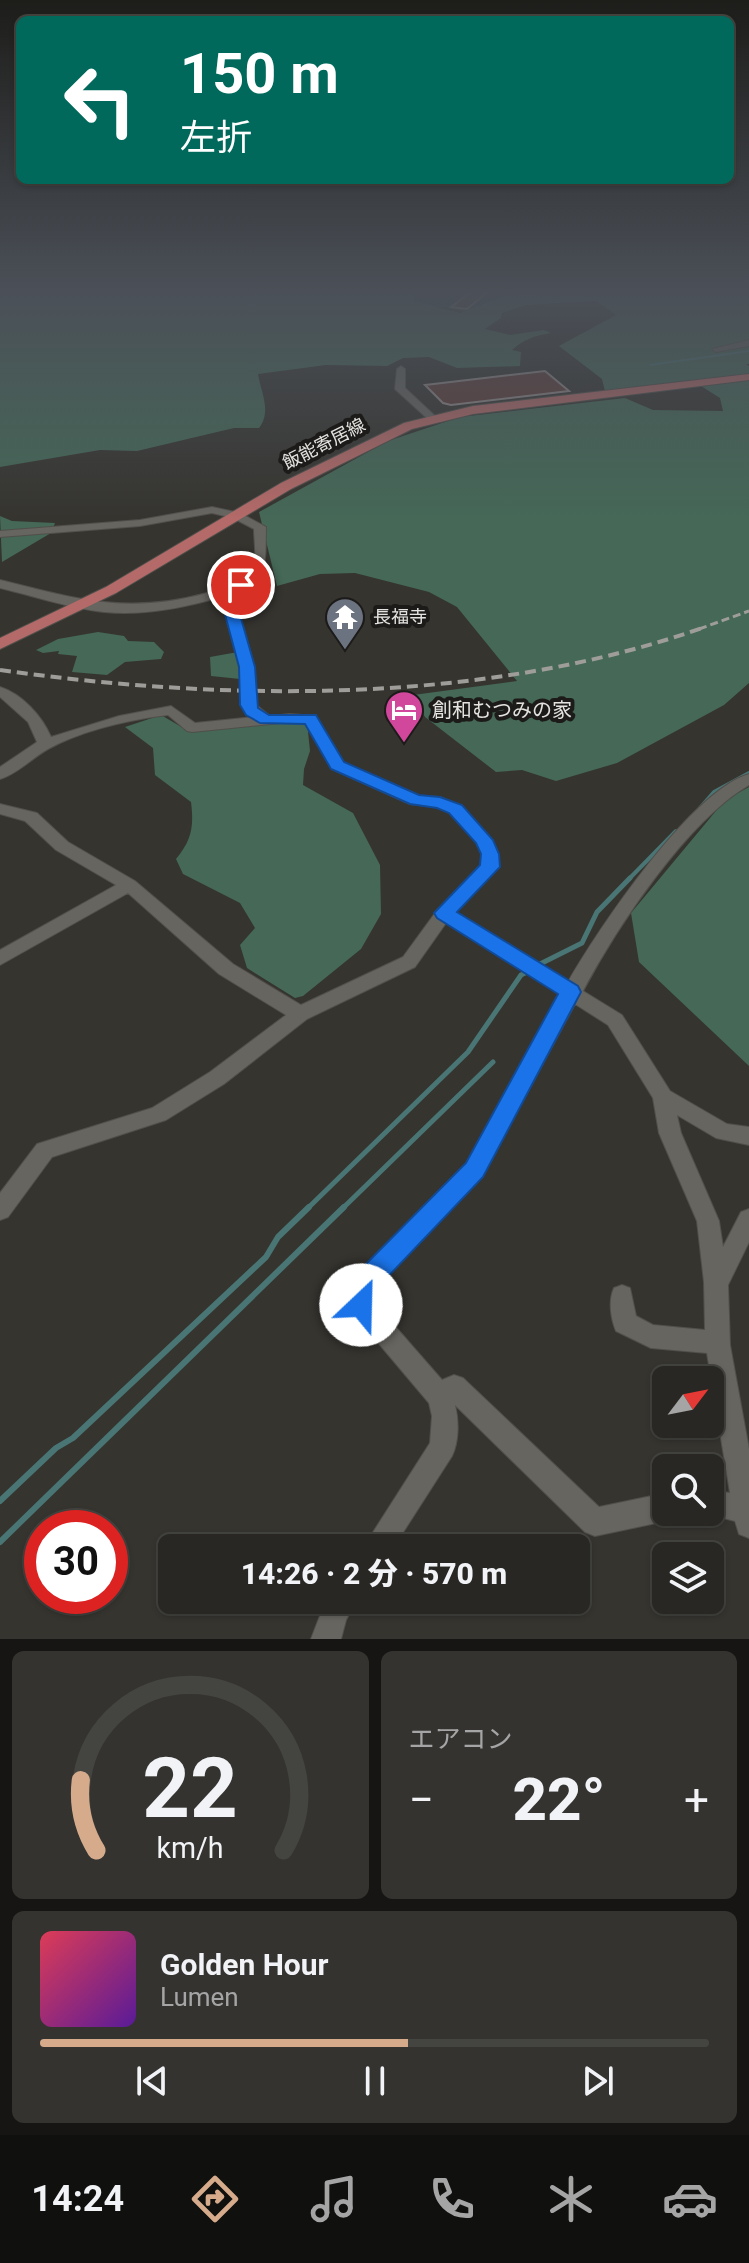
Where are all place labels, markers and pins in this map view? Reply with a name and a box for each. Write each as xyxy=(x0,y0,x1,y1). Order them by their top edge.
pin xyxy=(207,551,275,619)
temple icon: 長福寺 xyxy=(324,596,366,651)
place label: 長福寺 xyxy=(373,606,427,627)
hotel icon: 創和むつみの家 xyxy=(383,689,425,744)
place label: 創和むつみの家 xyxy=(432,698,572,722)

